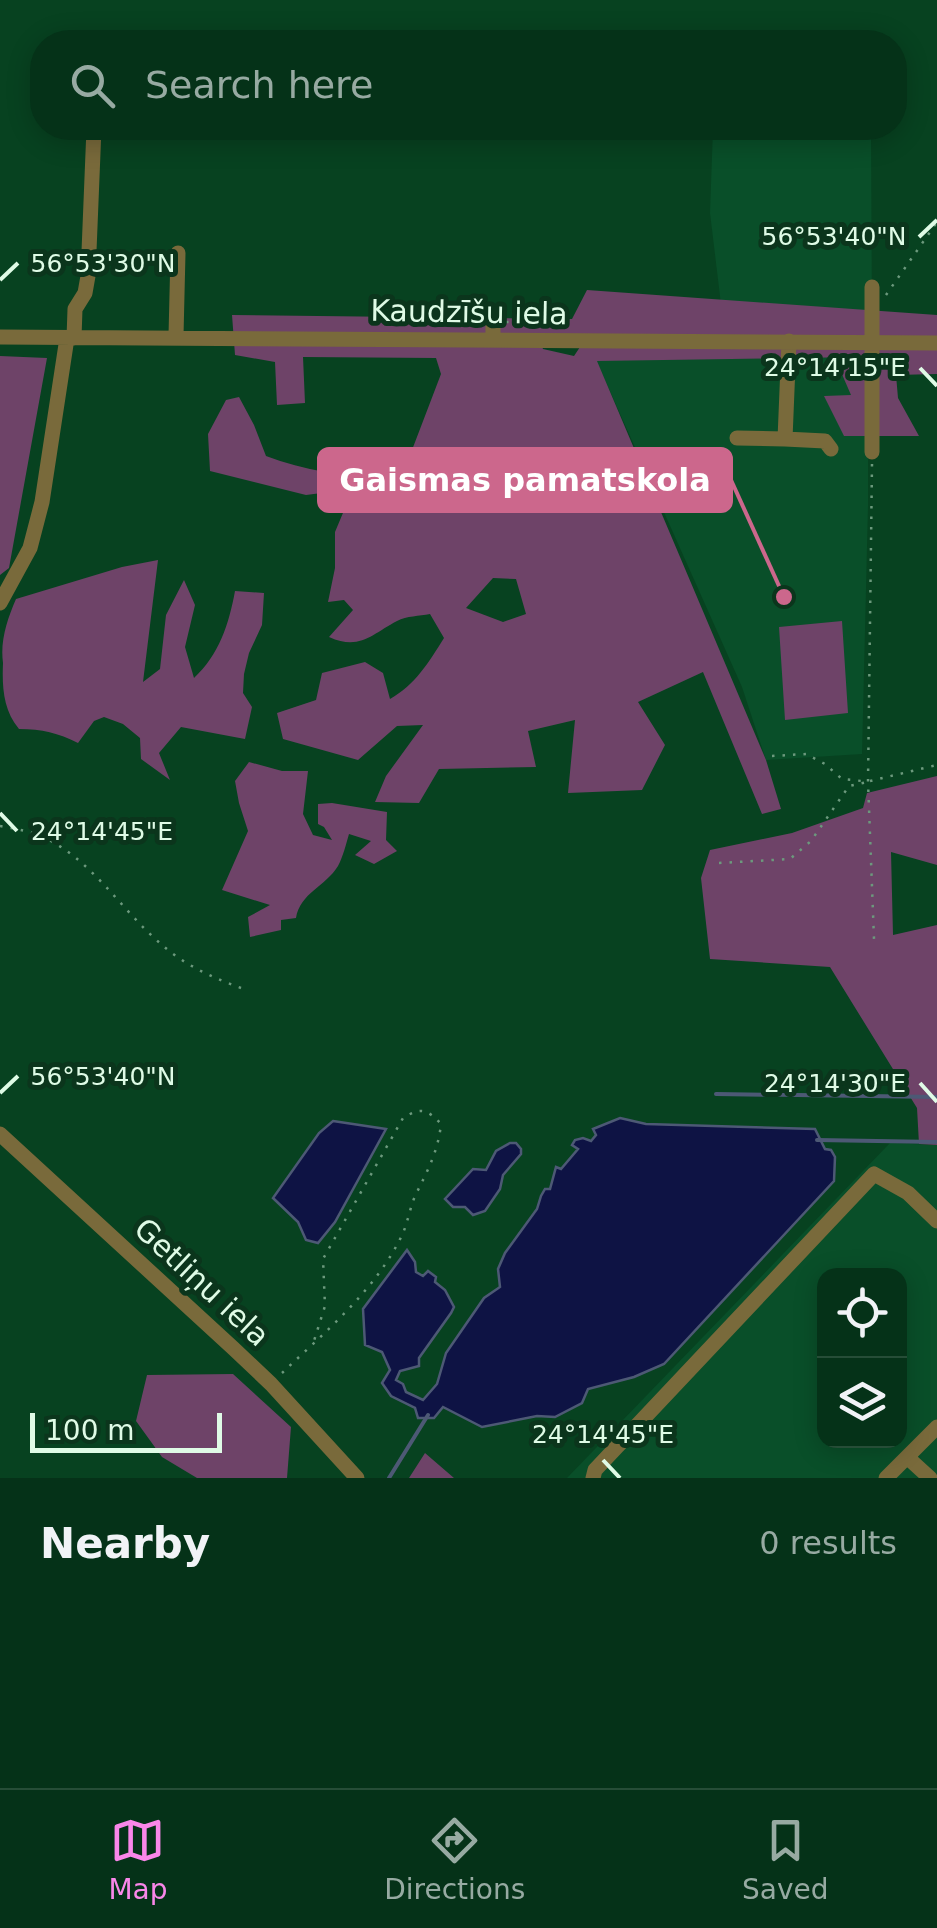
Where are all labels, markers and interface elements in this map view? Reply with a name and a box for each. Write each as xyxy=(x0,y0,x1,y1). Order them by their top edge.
search box xyxy=(30,30,907,140)
icon: search xyxy=(65,58,120,113)
text: Search here xyxy=(145,63,373,107)
text: 56°53'40"N xyxy=(761,222,907,251)
text: 56°53'30"N xyxy=(30,249,176,278)
street label: Kaudzīšu iela xyxy=(370,293,568,331)
text: 24°14'15"E xyxy=(764,353,906,382)
callout: Gaismas pamatskola xyxy=(319,449,731,511)
text: Gaismas pamatskola xyxy=(339,461,711,499)
text: 24°14'45"E xyxy=(31,817,173,846)
text: 56°53'40"N xyxy=(30,1062,176,1091)
text: 24°14'30"E xyxy=(764,1069,906,1098)
street label: Getliņu iela xyxy=(127,1211,277,1353)
map controls xyxy=(817,1268,907,1448)
button: locate xyxy=(817,1268,907,1358)
button: layers xyxy=(817,1358,907,1448)
scale bar xyxy=(30,1408,222,1452)
text: 100 m xyxy=(45,1414,135,1447)
text: 24°14'45"E xyxy=(532,1420,674,1449)
text: Nearby xyxy=(40,1519,210,1568)
text: 0 results xyxy=(759,1524,897,1562)
tab: Map xyxy=(108,1813,167,1906)
tab: Directions xyxy=(384,1813,525,1906)
tab: Saved xyxy=(742,1813,829,1906)

